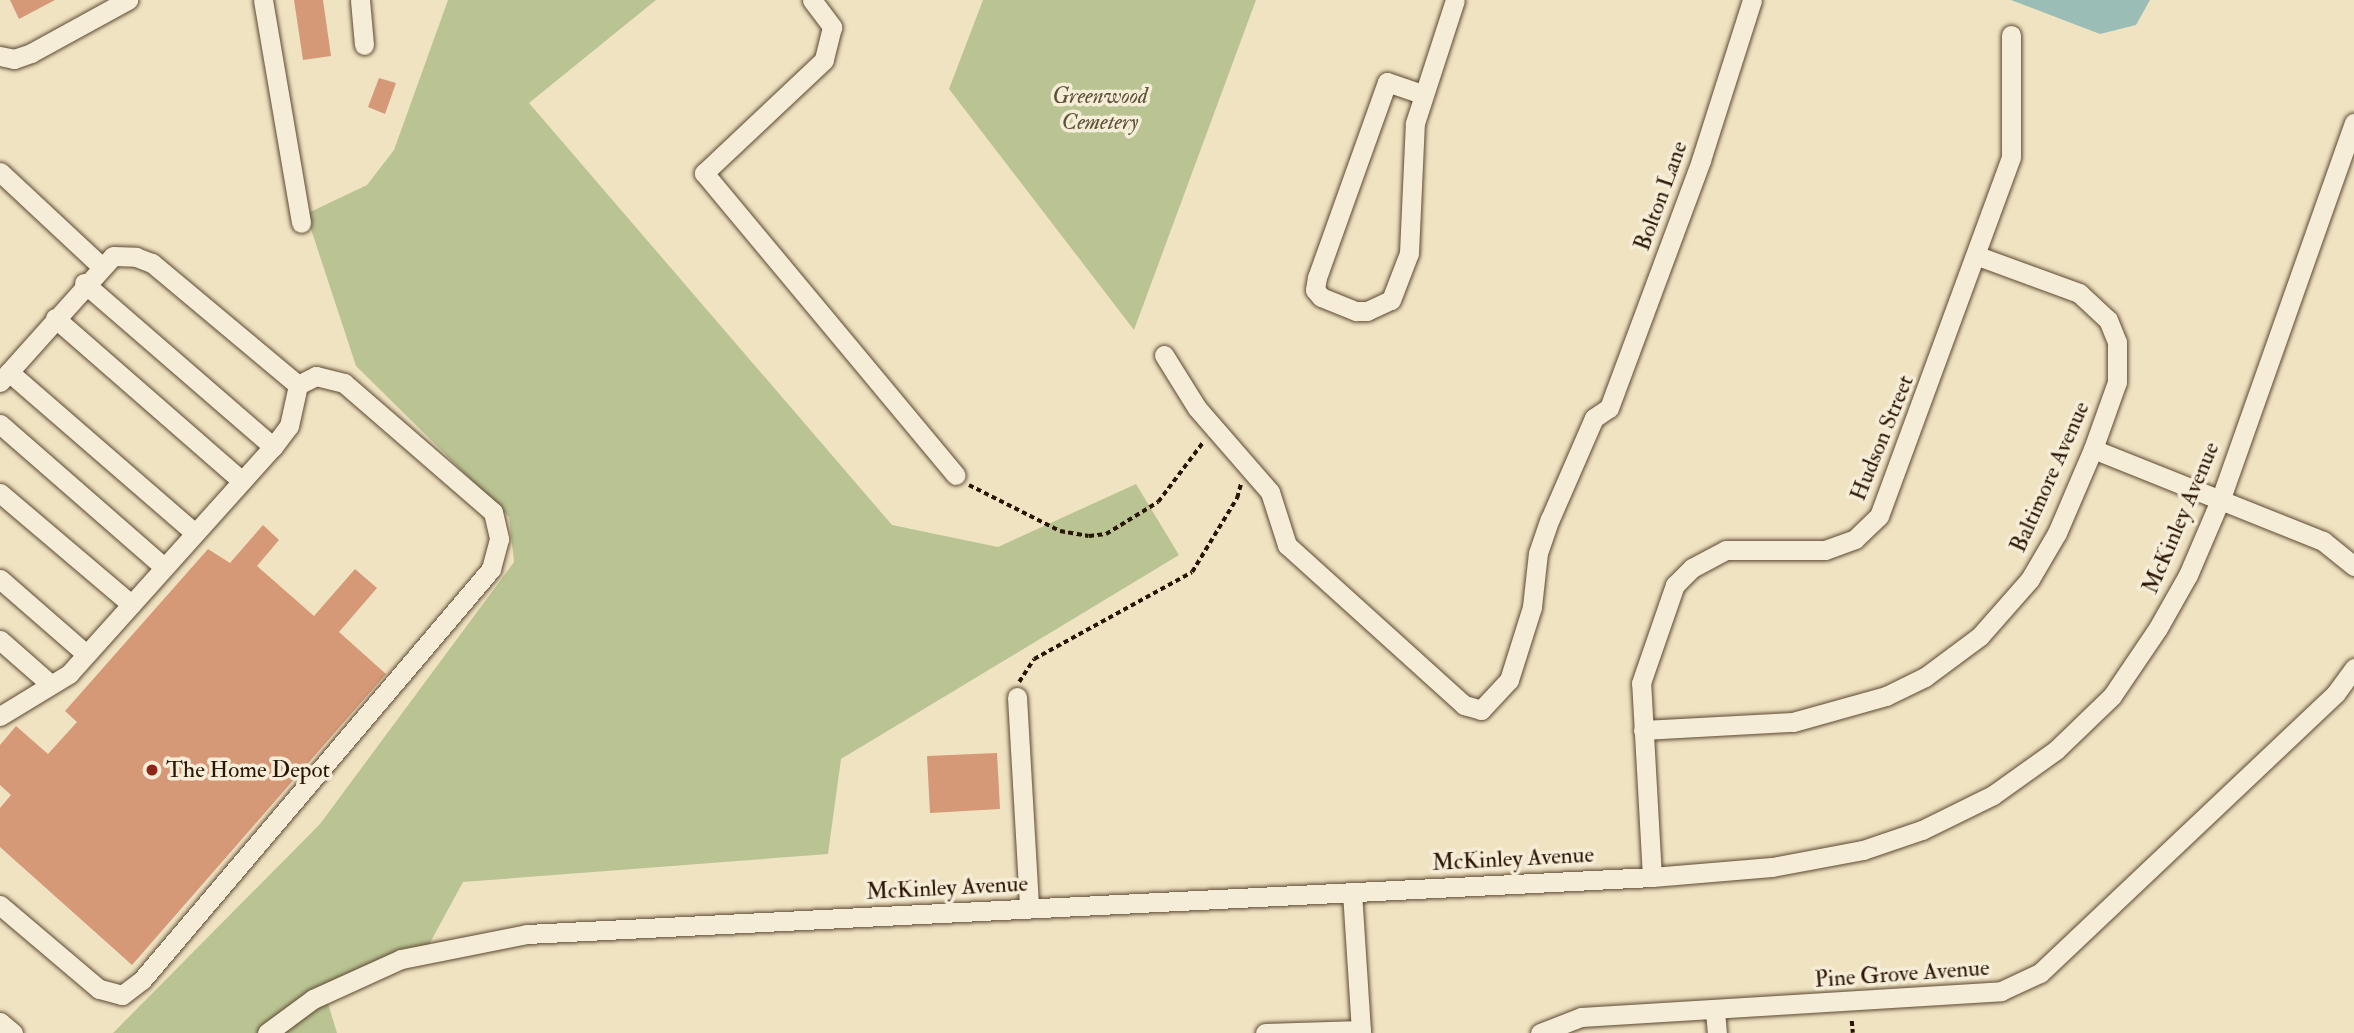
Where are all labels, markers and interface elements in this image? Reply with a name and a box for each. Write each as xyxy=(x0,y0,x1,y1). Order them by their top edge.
park label: Greenwood Cemetery xyxy=(1052,82,1148,136)
street label: Bolton Lane xyxy=(1628,137,1694,255)
street label: Hudson Street xyxy=(1844,371,1920,505)
street label: Baltimore Avenue xyxy=(2004,397,2096,557)
street label: McKinley Avenue xyxy=(2137,438,2225,598)
place label: The Home Depot xyxy=(166,756,330,784)
marker: The Home Depot xyxy=(144,762,160,778)
street label: McKinley Avenue xyxy=(1431,841,1595,877)
street label: McKinley Avenue xyxy=(865,870,1029,906)
street label: Pine Grove Avenue xyxy=(1814,954,1990,994)

